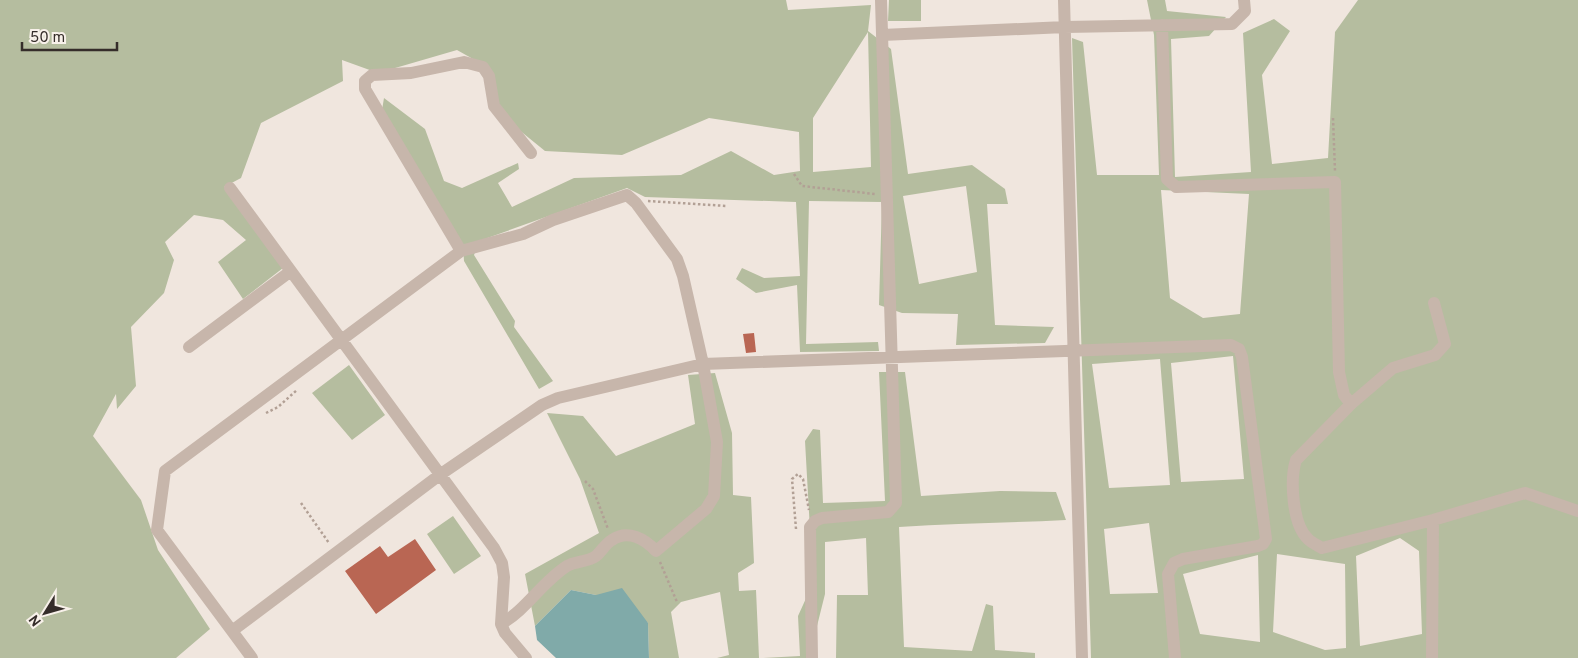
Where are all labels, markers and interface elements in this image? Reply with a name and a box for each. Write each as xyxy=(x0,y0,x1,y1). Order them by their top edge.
scale bar xyxy=(22,20,118,52)
text: 50 m xyxy=(30,29,65,48)
north arrow xyxy=(20,588,70,638)
text: N xyxy=(26,611,46,629)

